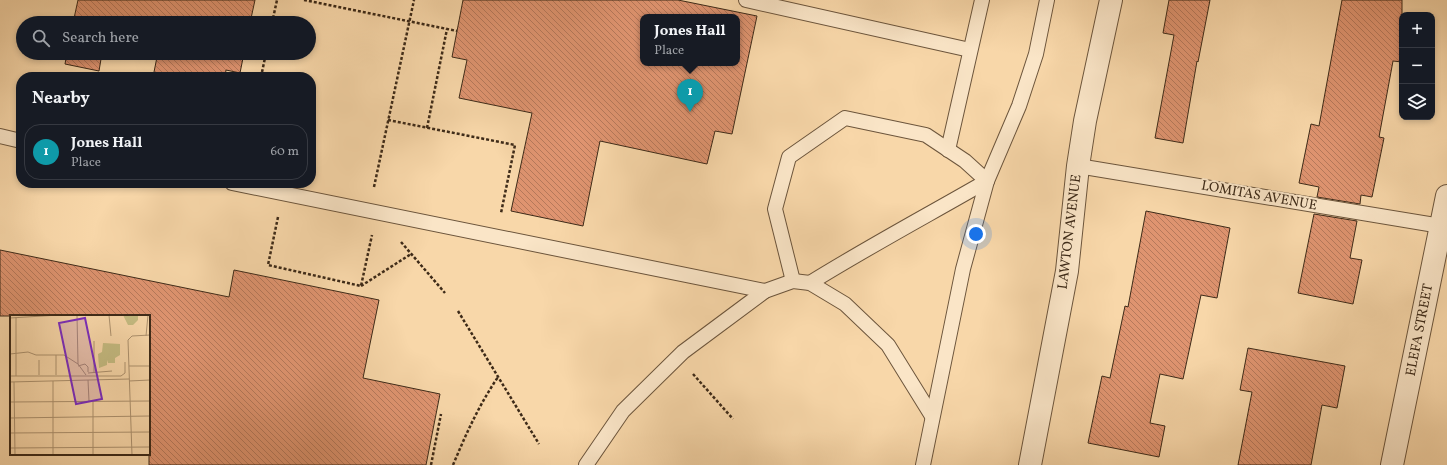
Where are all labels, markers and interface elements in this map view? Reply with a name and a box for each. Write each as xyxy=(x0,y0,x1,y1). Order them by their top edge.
map controls xyxy=(1399,12,1435,120)
button: + xyxy=(1399,12,1435,48)
popup xyxy=(640,14,740,66)
search box xyxy=(16,16,316,60)
text: Jones Hall xyxy=(654,21,726,42)
icon: search xyxy=(30,27,52,49)
text: Search here xyxy=(62,28,139,49)
text: Place xyxy=(654,42,684,60)
button: − xyxy=(1399,48,1435,84)
pin: 1 xyxy=(677,79,703,112)
button: layers xyxy=(1399,84,1435,120)
text: Nearby xyxy=(32,87,90,110)
text: Jones Hall xyxy=(71,133,142,154)
text: 1 xyxy=(43,143,49,161)
text: 60 m xyxy=(271,143,299,161)
text: Place xyxy=(71,154,101,172)
street label: LAWTON AVENUE xyxy=(1054,173,1086,291)
street label: LOMITAS AVENUE xyxy=(1200,176,1318,216)
your location xyxy=(966,224,986,244)
street label: ELEFA STREET xyxy=(1402,282,1438,378)
inset map xyxy=(10,315,150,455)

